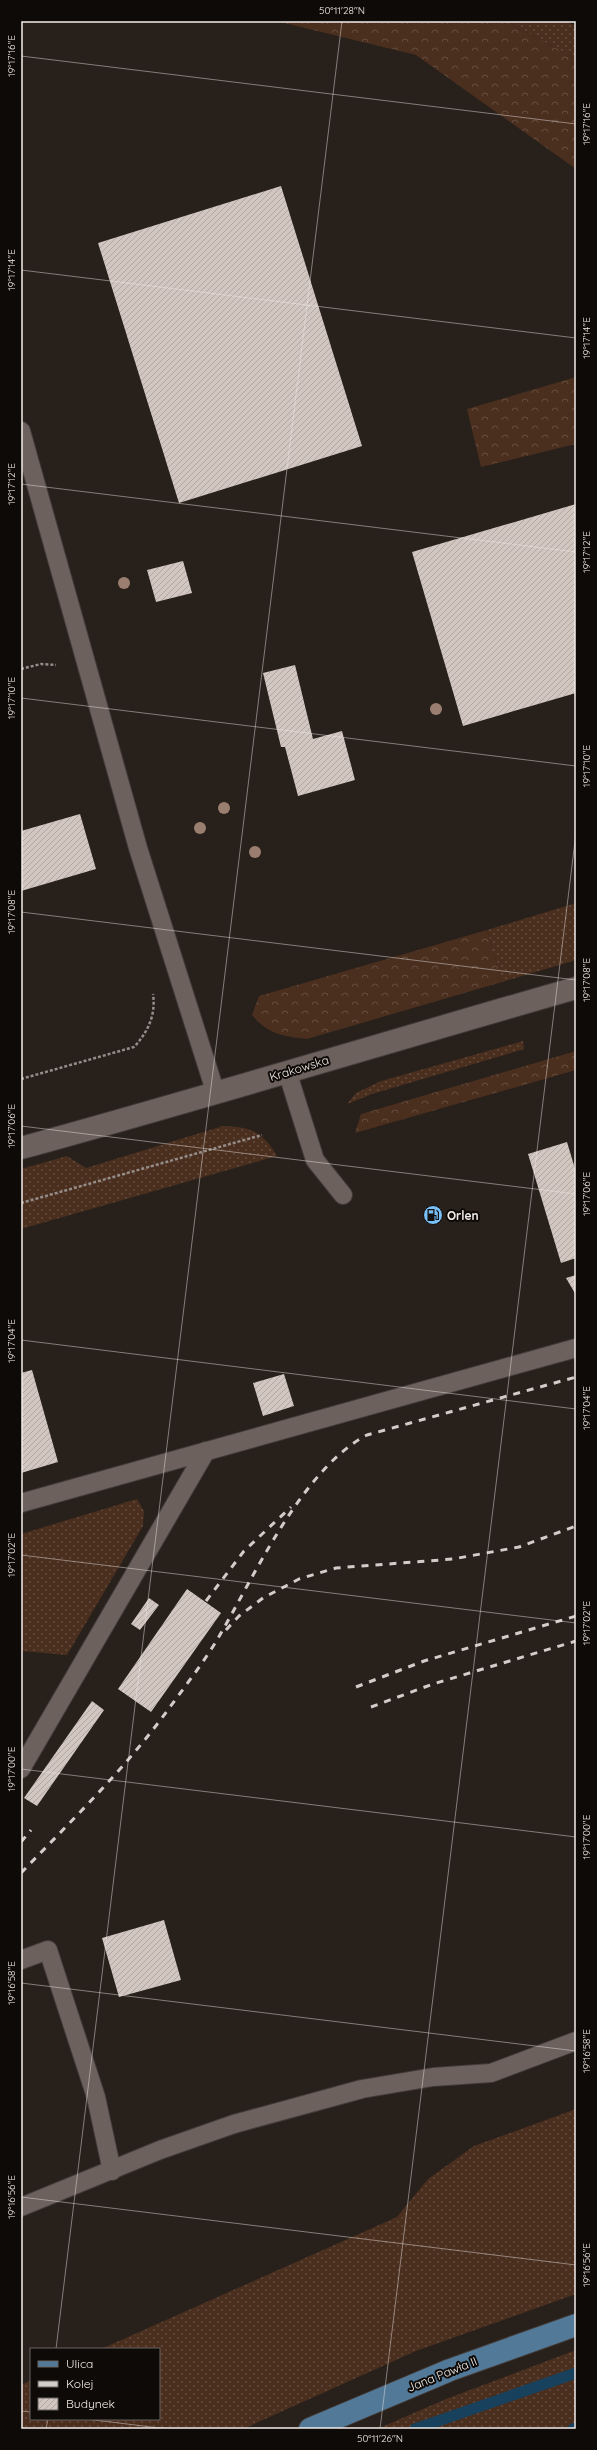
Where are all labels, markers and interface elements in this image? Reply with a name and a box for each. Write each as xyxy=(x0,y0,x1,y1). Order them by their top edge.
text: 50°11'28"N xyxy=(319,4,365,17)
text: 19°17'16"E xyxy=(5,35,18,77)
text: 19°17'16"E xyxy=(580,103,593,145)
text: 19°17'14"E xyxy=(5,249,18,291)
text: 19°17'14"E xyxy=(580,317,593,359)
text: 19°17'12"E xyxy=(5,463,18,505)
text: 19°17'12"E xyxy=(580,531,593,573)
text: 19°17'10"E xyxy=(5,676,18,719)
text: 19°17'10"E xyxy=(580,744,593,787)
text: 19°17'08"E xyxy=(5,890,18,934)
text: 19°17'08"E xyxy=(580,958,593,1002)
street label: Krakowska xyxy=(267,1052,331,1084)
text: 19°17'06"E xyxy=(5,1104,18,1148)
text: 19°17'06"E xyxy=(580,1172,593,1216)
fuel station icon: Orlen xyxy=(422,1204,444,1226)
place label: Orlen xyxy=(447,1208,479,1223)
text: 19°17'04"E xyxy=(5,1319,18,1363)
text: 19°17'04"E xyxy=(580,1386,593,1430)
text: 19°17'02"E xyxy=(5,1533,18,1577)
text: 19°17'02"E xyxy=(580,1601,593,1645)
text: 19°17'00"E xyxy=(5,1746,18,1791)
text: 19°17'00"E xyxy=(580,1814,593,1859)
text: 19°16'58"E xyxy=(5,1961,18,2005)
text: 19°16'58"E xyxy=(580,2029,593,2073)
text: 19°16'56"E xyxy=(5,2175,18,2219)
text: 19°16'56"E xyxy=(580,2243,593,2287)
legend xyxy=(30,2348,160,2420)
street label: Jana Pawła II xyxy=(405,2353,479,2395)
text: Ulica xyxy=(66,2356,93,2371)
text: Kolej xyxy=(66,2376,94,2391)
text: Budynek xyxy=(66,2396,115,2411)
text: 50°11'26"N xyxy=(357,2432,403,2445)

